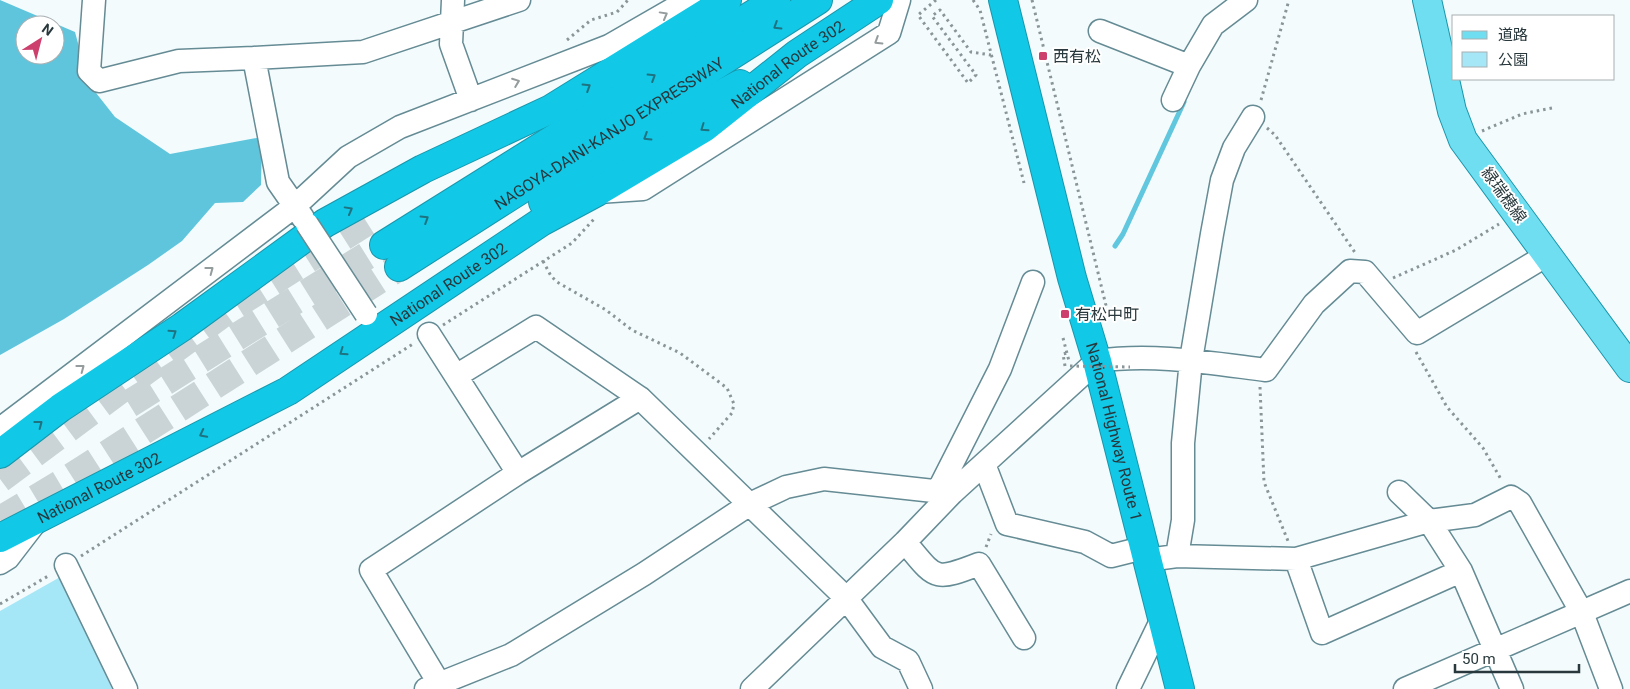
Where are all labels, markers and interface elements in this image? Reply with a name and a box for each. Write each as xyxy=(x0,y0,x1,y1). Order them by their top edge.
one-way arrow xyxy=(658,11,667,21)
north arrow xyxy=(15,15,65,65)
legend xyxy=(1452,15,1615,80)
street label: National Route 302 xyxy=(727,16,848,112)
text: N xyxy=(39,20,56,39)
one-way arrow xyxy=(773,20,783,29)
text: 道路 xyxy=(1498,26,1528,44)
one-way arrow xyxy=(874,34,883,44)
place label: 西有松 xyxy=(1053,47,1101,66)
marker: 西有松 xyxy=(1037,50,1049,62)
text: 公園 xyxy=(1498,51,1528,69)
street label: NAGOYA-DAINI-KANJO EXPRESSWAY xyxy=(491,53,728,213)
one-way arrow xyxy=(647,74,656,84)
one-way arrow xyxy=(511,78,520,88)
one-way arrow xyxy=(581,84,590,94)
one-way arrow xyxy=(700,122,710,131)
one-way arrow xyxy=(644,131,653,141)
street label: 緑瑞穂線 xyxy=(1478,164,1530,226)
one-way arrow xyxy=(344,206,353,216)
one-way arrow xyxy=(420,216,429,225)
street label: National Route 302 xyxy=(386,238,510,330)
one-way arrow xyxy=(204,268,213,276)
place label: 有松中町 xyxy=(1075,305,1139,324)
marker: 有松中町 xyxy=(1059,308,1071,320)
one-way arrow xyxy=(168,330,177,339)
street label: National Highway Route 1 xyxy=(1082,340,1147,523)
one-way arrow xyxy=(340,346,349,355)
one-way arrow xyxy=(75,366,84,374)
one-way arrow xyxy=(33,421,43,430)
one-way arrow xyxy=(200,428,209,438)
street label: National Route 302 xyxy=(34,448,164,527)
scale bar xyxy=(1455,642,1579,674)
text: 50 m xyxy=(1462,650,1496,668)

